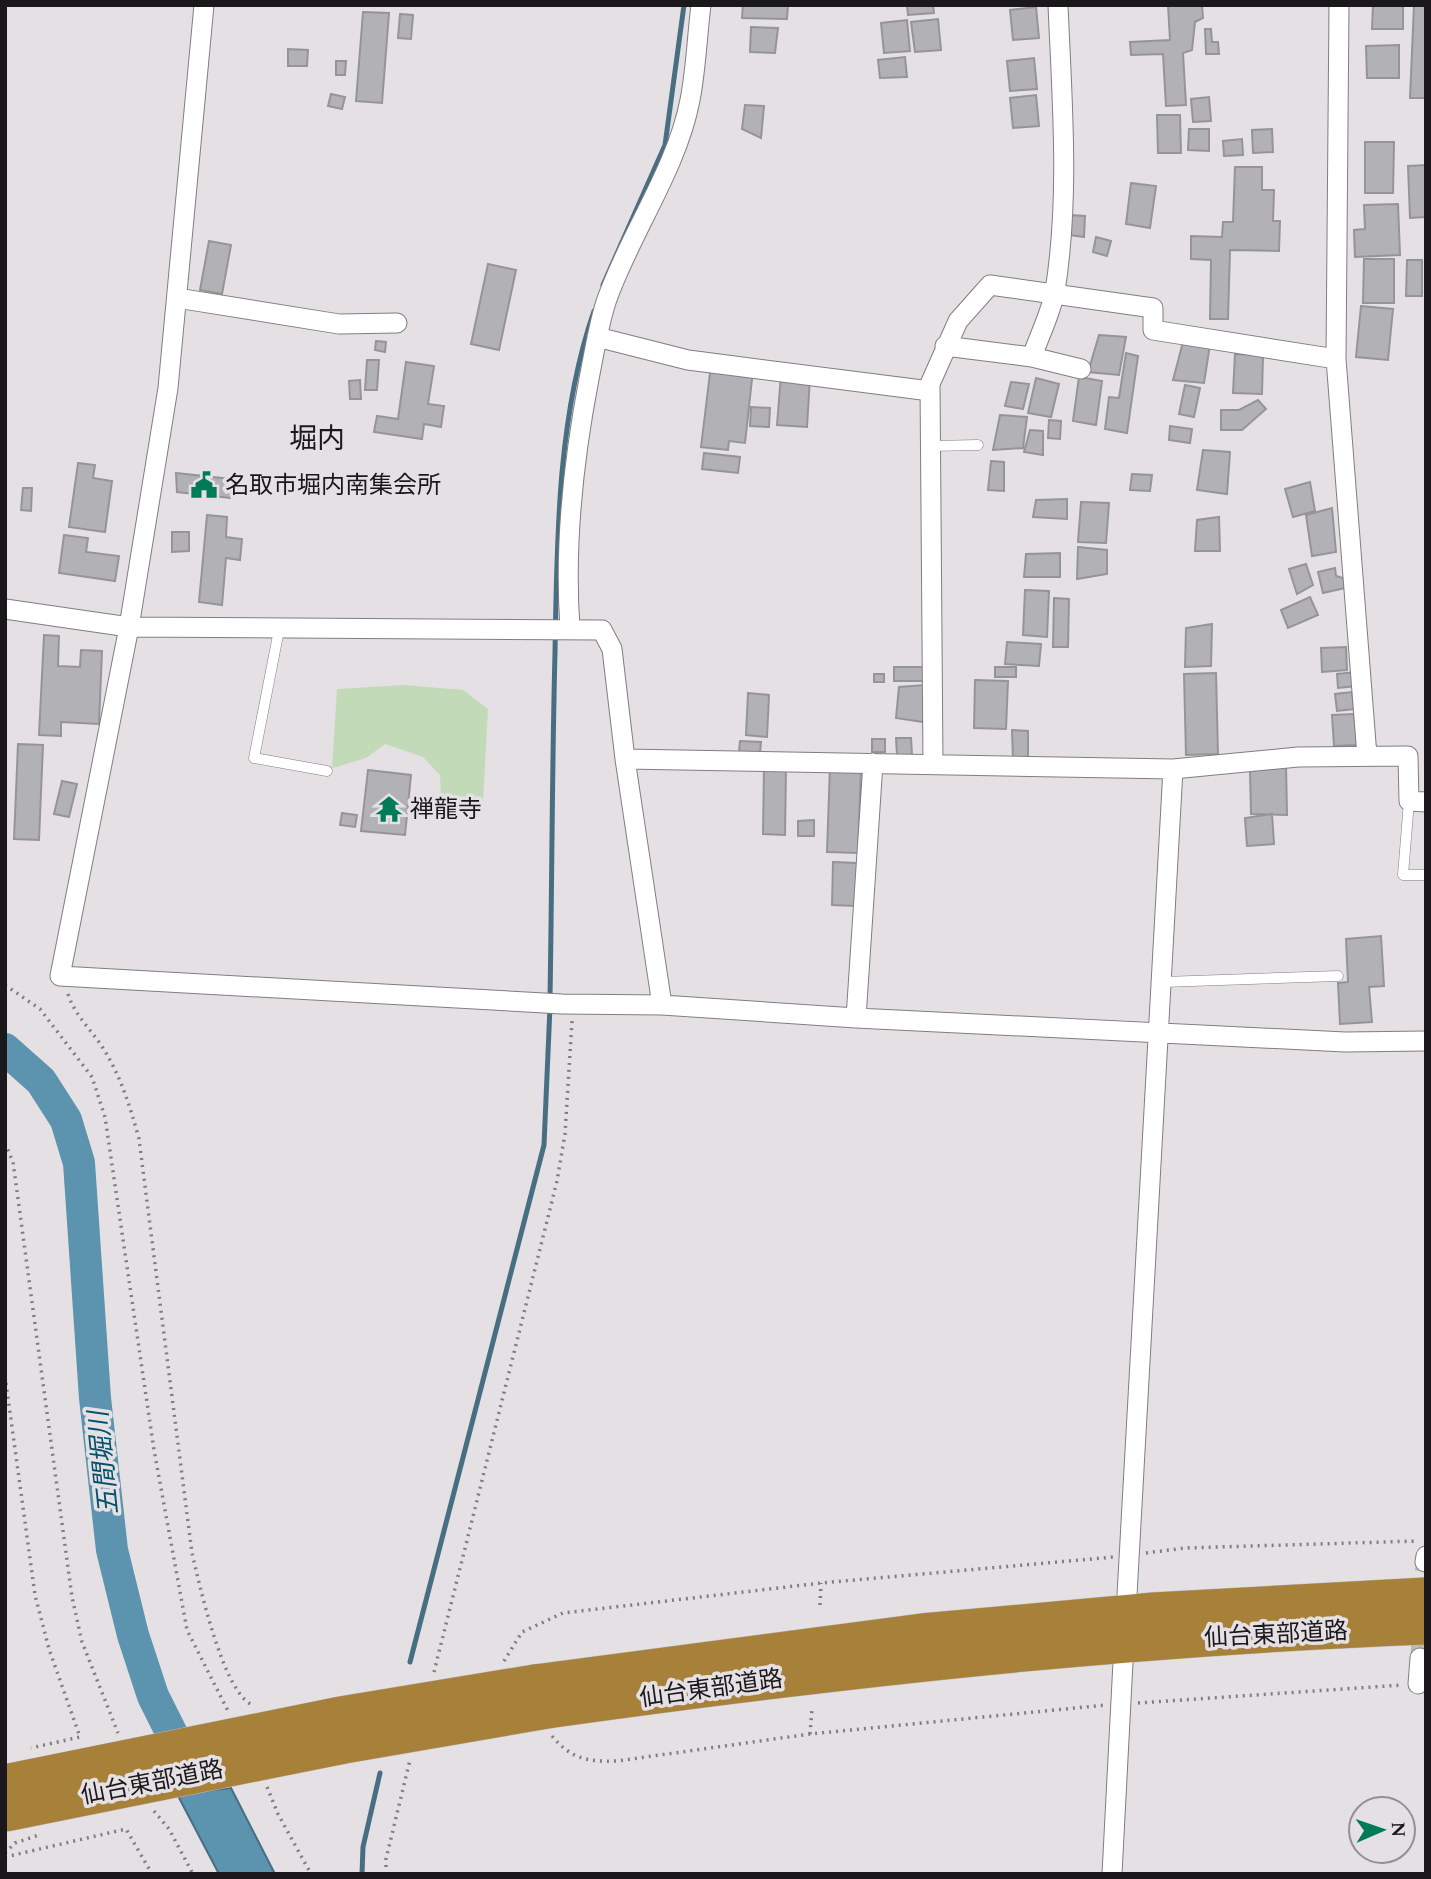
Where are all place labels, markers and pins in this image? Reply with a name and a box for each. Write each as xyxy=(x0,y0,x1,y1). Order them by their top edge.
place label: 名取市堀内南集会所 xyxy=(225,468,441,504)
public building icon: 名取市堀内南集会所 xyxy=(189,470,219,500)
place label: 禅龍寺 xyxy=(410,792,482,828)
temple icon: 禅龍寺 xyxy=(374,794,404,824)

